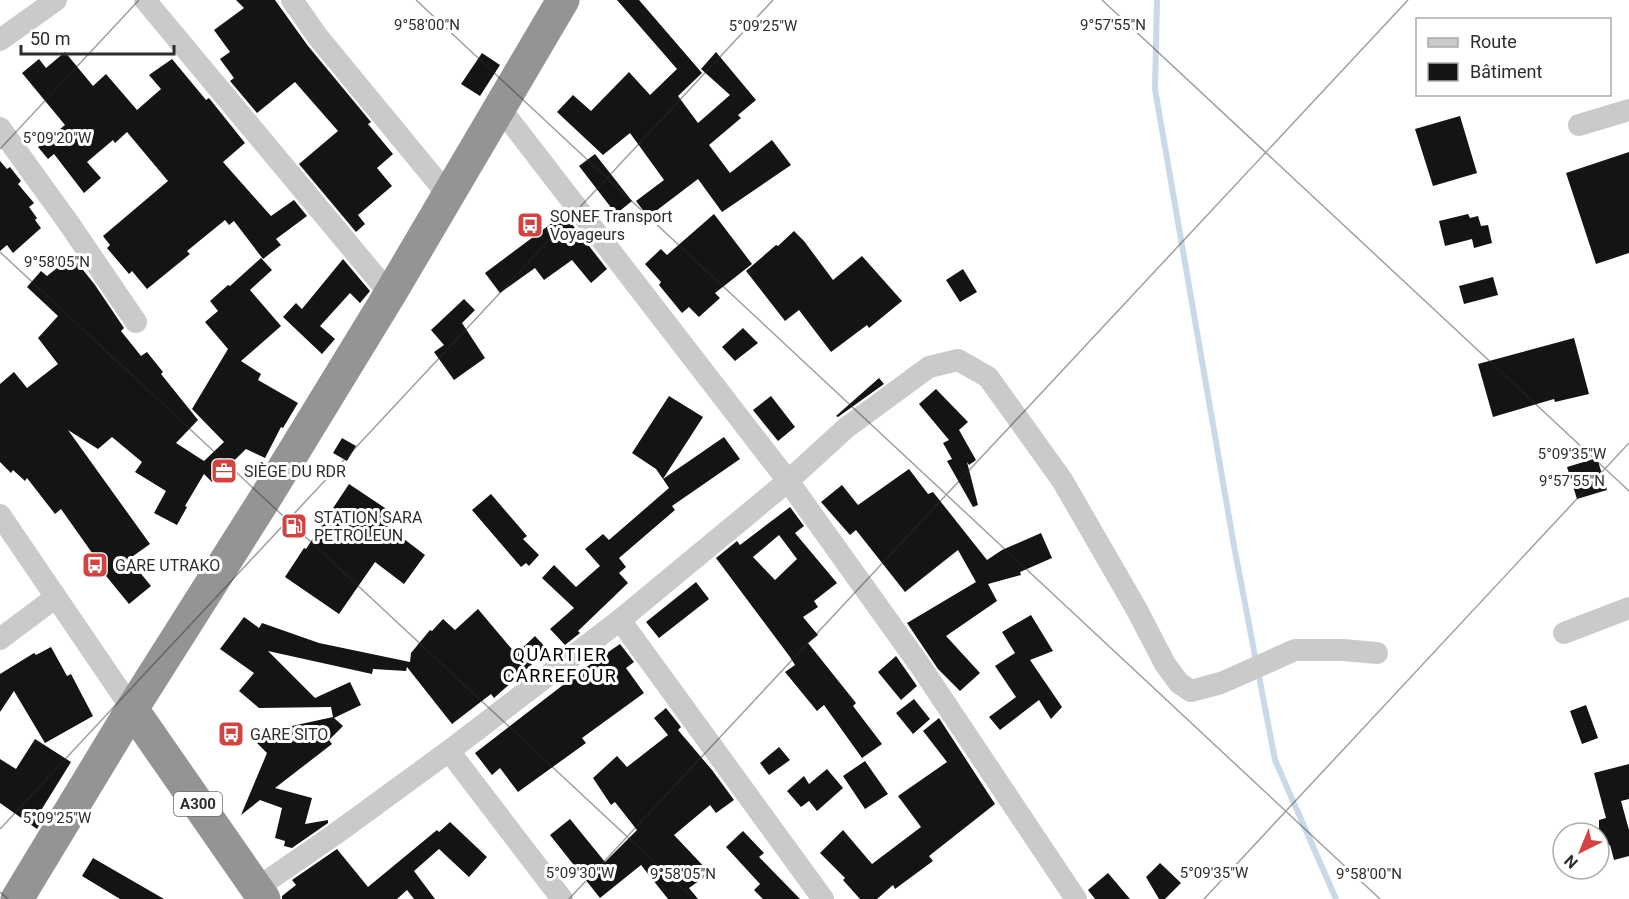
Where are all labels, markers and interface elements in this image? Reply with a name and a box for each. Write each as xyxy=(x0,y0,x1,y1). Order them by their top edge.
text: 9°58'00"N xyxy=(394,16,460,34)
text: 9°57'55"N xyxy=(1080,16,1146,34)
text: 5°09'25"W xyxy=(729,17,797,35)
scale bar xyxy=(21,18,174,56)
legend xyxy=(1416,18,1611,96)
text: 50 m xyxy=(30,28,70,49)
text: Route xyxy=(1470,31,1517,52)
text: Bâtiment xyxy=(1470,61,1543,82)
text: 5°09'20"W xyxy=(23,129,91,147)
place label: SONEF Transport Voyageurs xyxy=(550,207,673,244)
bus stop icon: SONEF Transport Voyageurs xyxy=(515,210,545,240)
text: 9°58'05"N xyxy=(24,253,90,271)
text: 5°09'35"W xyxy=(1538,445,1606,463)
office icon: SIÈGE DU RDR xyxy=(209,456,239,486)
place label: SIÈGE DU RDR xyxy=(244,462,346,481)
text: 9°57'55"N xyxy=(1539,472,1605,490)
place label: STATION SARA PETROLEUN xyxy=(314,508,423,545)
fuel station icon: STATION SARA PETROLEUN xyxy=(279,511,309,541)
bus stop icon: GARE UTRAKO xyxy=(80,550,110,580)
place label: GARE UTRAKO xyxy=(115,556,220,575)
district label: QUARTIER CARREFOUR xyxy=(503,644,617,686)
bus stop icon: GARE SITO xyxy=(216,719,246,749)
place label: GARE SITO xyxy=(250,725,328,744)
road number: A300 xyxy=(174,792,222,816)
text: 5°09'25"W xyxy=(23,809,91,827)
north arrow xyxy=(1551,821,1611,881)
text: N xyxy=(1561,851,1582,872)
text: 5°09'30"W xyxy=(546,864,614,882)
text: 5°09'35"W xyxy=(1180,864,1248,882)
text: 9°58'05"N xyxy=(650,865,716,883)
text: 9°58'00"N xyxy=(1336,865,1402,883)

